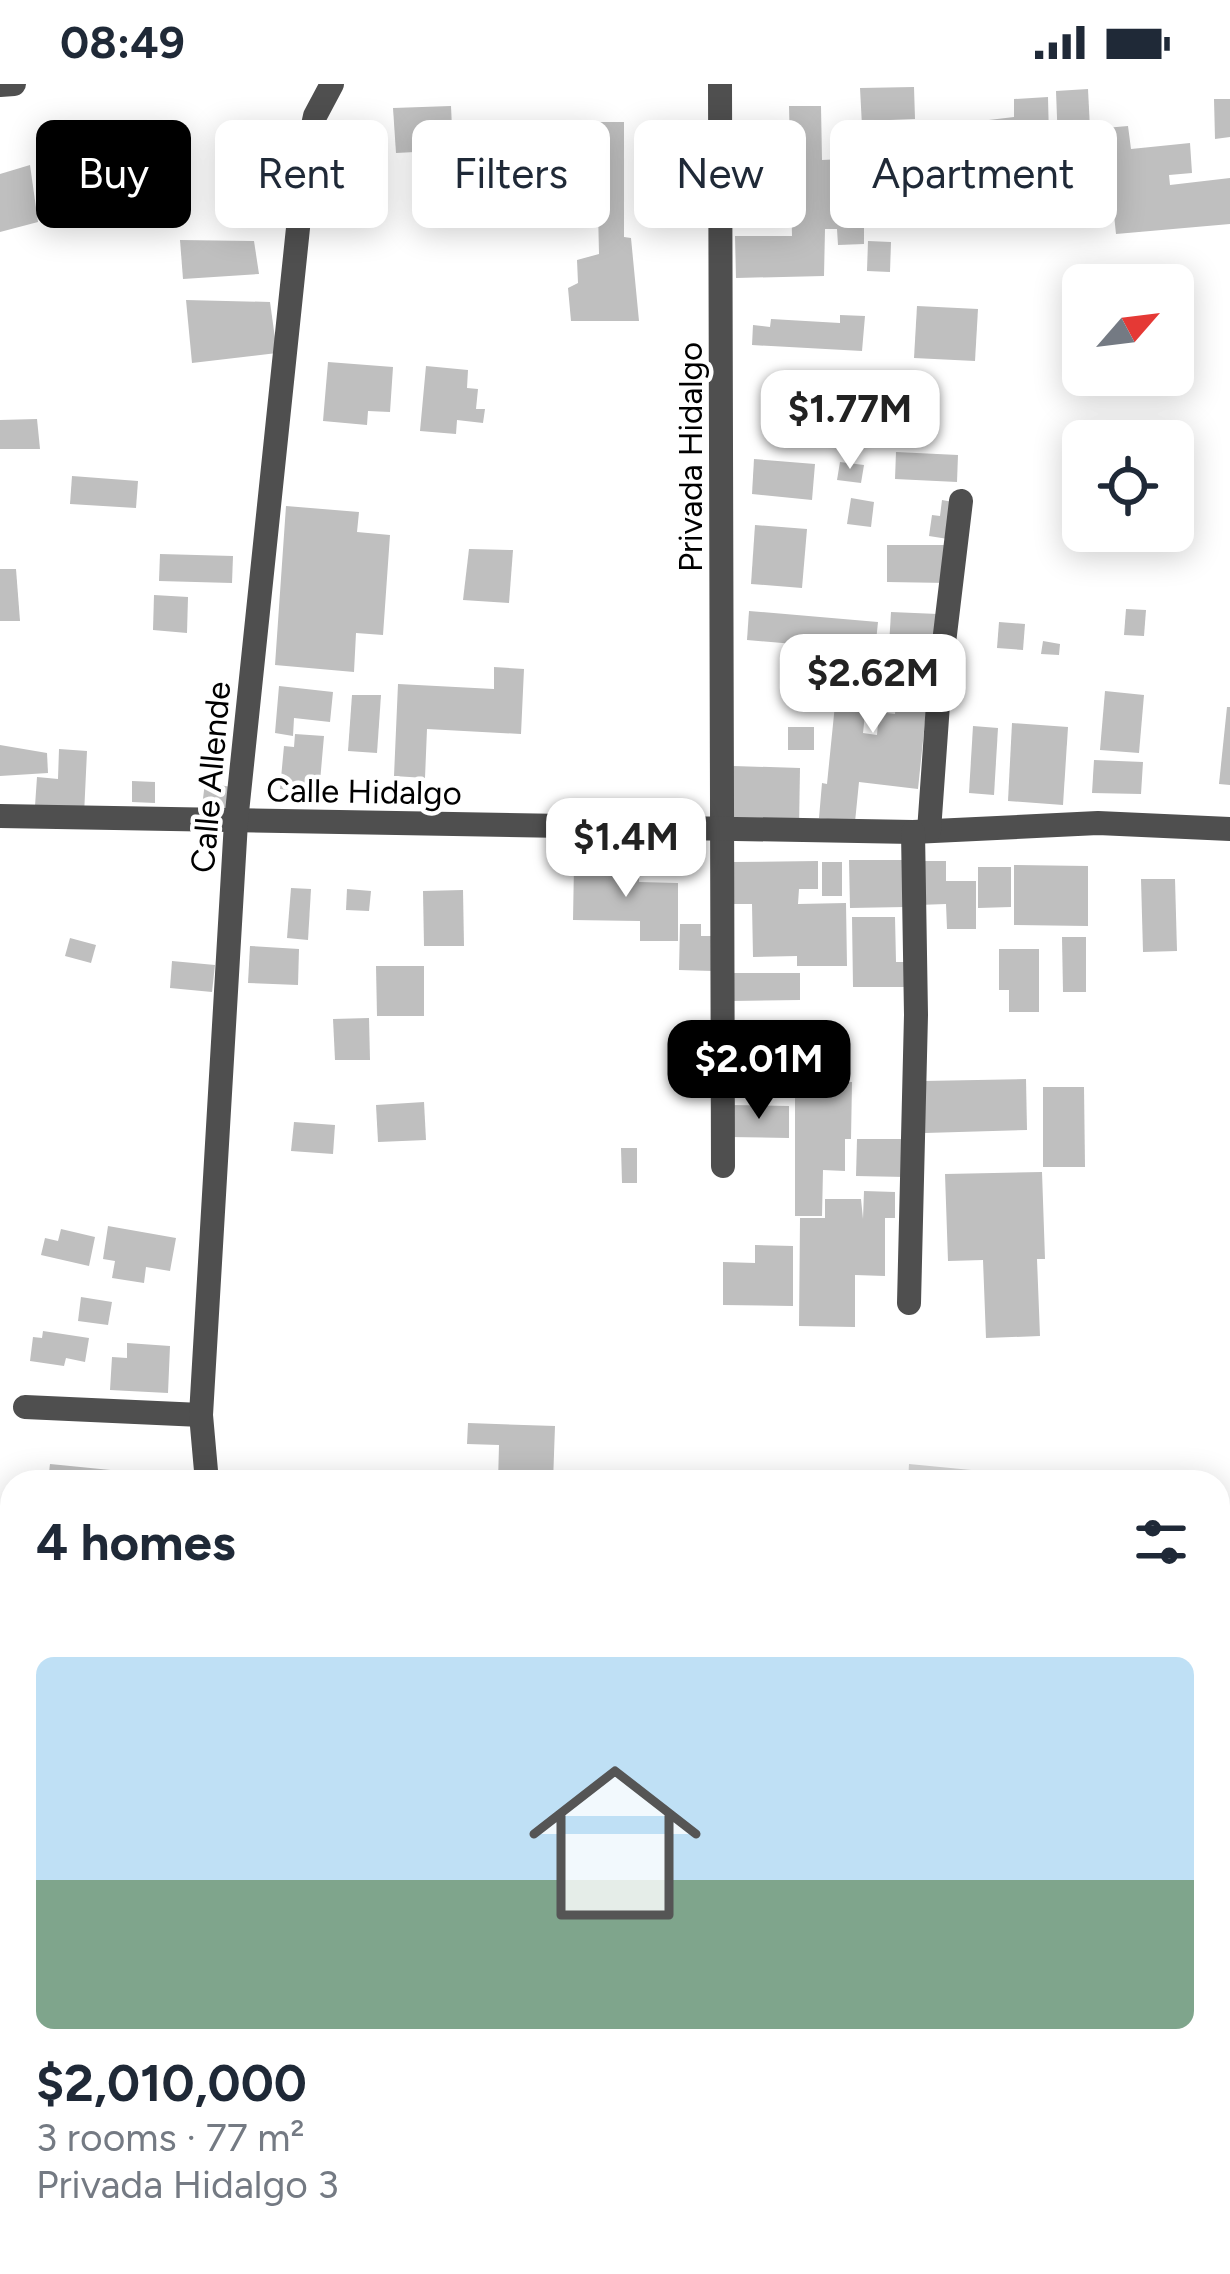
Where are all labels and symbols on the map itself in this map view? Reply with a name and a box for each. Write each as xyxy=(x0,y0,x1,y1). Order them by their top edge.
north arrow xyxy=(1062,264,1194,396)
street label: Privada Hidalgo xyxy=(671,342,710,572)
pin: $1.77M xyxy=(752,370,948,472)
pin: $2.62M xyxy=(775,634,971,736)
street label: Calle Allende xyxy=(183,680,238,874)
street label: Calle Hidalgo xyxy=(266,770,462,813)
pin: $1.4M xyxy=(542,798,710,900)
pin: $2.01M xyxy=(661,1020,857,1122)

